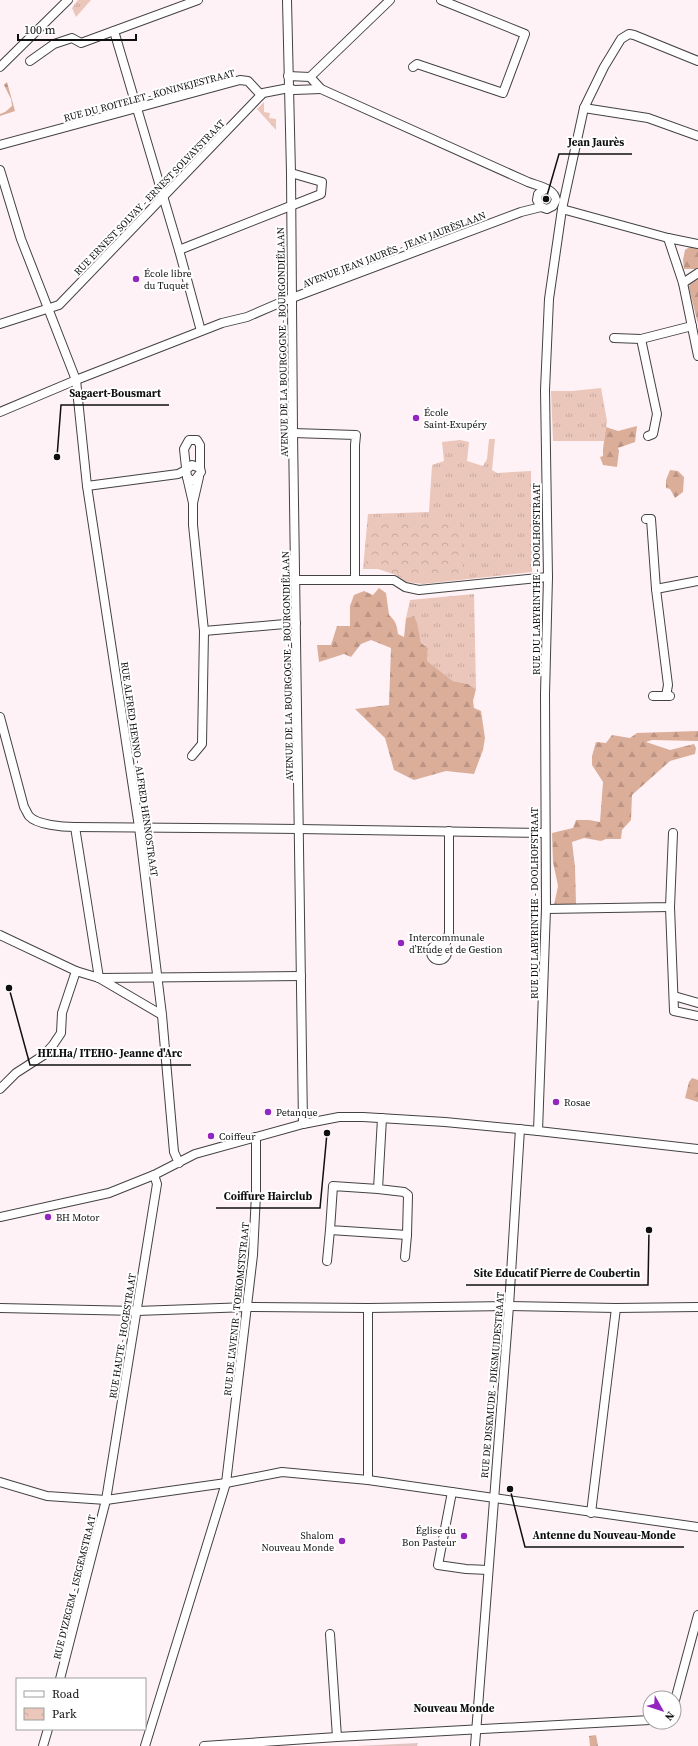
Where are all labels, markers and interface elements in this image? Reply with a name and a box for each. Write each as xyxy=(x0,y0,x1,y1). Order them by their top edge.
scale bar xyxy=(18,16,136,42)
text: 100 m xyxy=(24,22,56,38)
street label: RUE DU ROITELET - KONINKJESTRAAT xyxy=(62,66,236,125)
street label: RUE ERNEST SOLVAY - ERNEST SOLVAYSTRAAT xyxy=(71,117,228,278)
callout: Jean Jaurès xyxy=(559,131,632,154)
text: Jean Jaurès xyxy=(567,135,624,150)
street label: AVENUE JEAN JAURÈS - JEAN JAURÈSLAAN xyxy=(301,208,488,291)
street label: AVENUE DE LA BOURGOGNE - BOURGONDIËLAAN xyxy=(274,227,291,457)
place label: École libre du Tuquet xyxy=(144,267,192,292)
marker: École libre du Tuquet xyxy=(131,274,141,284)
callout: Sagaert-Bousmart xyxy=(61,382,169,405)
text: Sagaert-Bousmart xyxy=(69,386,162,401)
place label: École Saint-Exupéry xyxy=(424,406,488,431)
marker: École Saint-Exupéry xyxy=(411,413,421,423)
street label: RUE DU LABYRINTHE - DOOLHOFSTRAAT xyxy=(530,483,543,675)
street label: AVENUE DE LA BOURGOGNE - BOURGONDIËLAAN xyxy=(279,551,296,781)
street label: RUE ALFRED HENNO - ALFRED HENNOSTRAAT xyxy=(118,661,161,877)
street label: RUE DU LABYRINTHE - DOOLHOFSTRAAT xyxy=(528,807,541,999)
place label: Intercommunale d’Etude et de Gestion xyxy=(409,931,503,956)
marker: Intercommunale d’Etude et de Gestion xyxy=(396,938,406,948)
callout: HELHa/ ITEHO- Jeanne d'Arc xyxy=(30,1042,191,1065)
text: HELHa/ ITEHO- Jeanne d'Arc xyxy=(38,1046,183,1061)
place label: Rosae xyxy=(564,1096,590,1109)
marker: Rosae xyxy=(551,1097,561,1107)
place label: Petanque xyxy=(276,1106,318,1119)
marker: Petanque xyxy=(263,1107,273,1117)
place label: Coiffeur xyxy=(219,1130,256,1143)
marker: Coiffeur xyxy=(206,1131,216,1141)
callout: Coiffure Hairclub xyxy=(216,1185,320,1208)
text: Coiffure Hairclub xyxy=(224,1189,312,1204)
place label: BH Motor xyxy=(56,1211,100,1224)
marker: BH Motor xyxy=(43,1212,53,1222)
street label: RUE DE L'AVENIR - TOEKOMSTSTRAAT xyxy=(221,1222,252,1397)
callout: Site Educatif Pierre de Coubertin xyxy=(466,1262,648,1285)
text: Site Educatif Pierre de Coubertin xyxy=(474,1266,640,1281)
street label: RUE HAUTE - HOGESTRAAT xyxy=(106,1273,139,1400)
street label: RUE DE DISKMUDE - DIKSMUIDESTRAAT xyxy=(478,1291,507,1479)
street label: RUE D'IZEGEM - ISEGEMSTRAAT xyxy=(50,1514,99,1661)
place label: Église du Bon Pasteur xyxy=(402,1524,457,1549)
callout: Antenne du Nouveau-Monde xyxy=(525,1524,684,1547)
text: Antenne du Nouveau-Monde xyxy=(532,1528,676,1543)
place label: Shalom Nouveau Monde xyxy=(262,1529,334,1554)
marker: Église du Bon Pasteur xyxy=(459,1531,469,1541)
marker: Shalom Nouveau Monde xyxy=(337,1536,347,1546)
legend xyxy=(16,1678,146,1730)
text: Road xyxy=(52,1686,79,1702)
north arrow xyxy=(642,1690,682,1730)
district label: Nouveau Monde xyxy=(413,1701,495,1716)
text: Park xyxy=(52,1706,77,1722)
text: N xyxy=(661,1708,678,1724)

